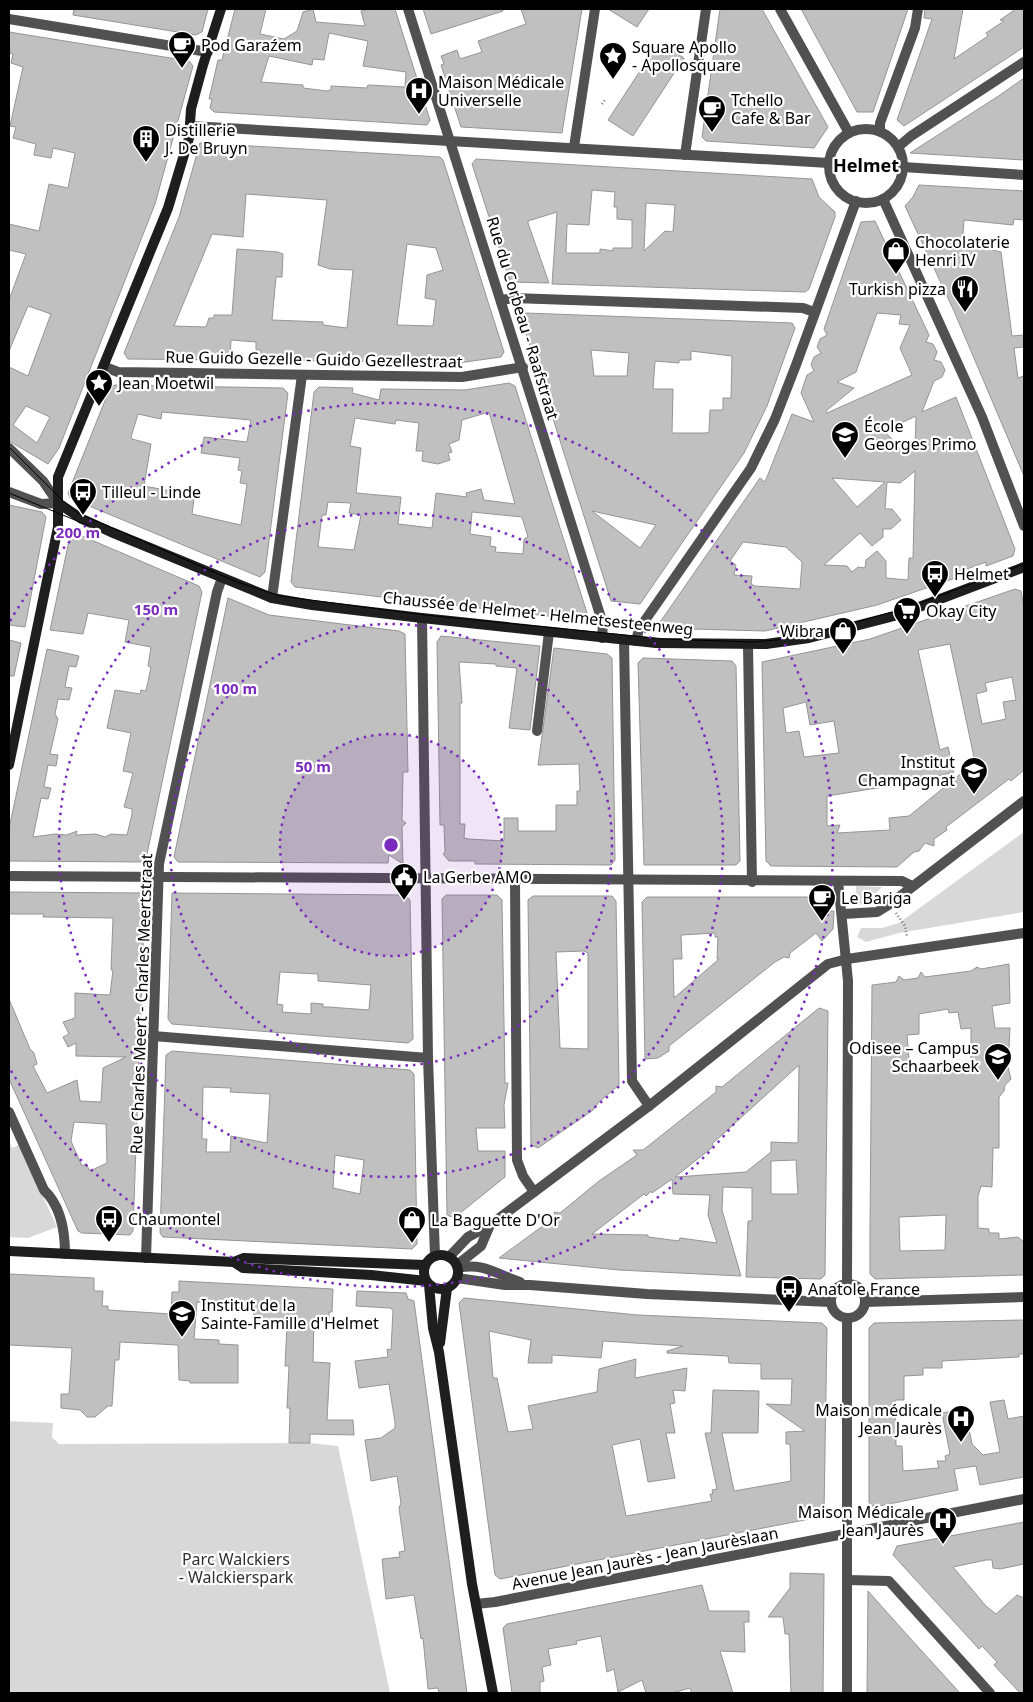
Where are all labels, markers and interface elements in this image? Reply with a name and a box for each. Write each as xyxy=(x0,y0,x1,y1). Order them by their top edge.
cafe icon: Pod Garaźem xyxy=(167,30,197,69)
place label: Pod Garaźem xyxy=(201,34,302,56)
place label: Square Apollo - Apollosquare xyxy=(632,36,741,76)
place icon: Square Apollo - Apollosquare xyxy=(598,41,628,80)
place label: Maison Médicale Universelle xyxy=(438,71,564,111)
hospital icon: Maison Médicale Universelle xyxy=(404,76,434,115)
place label: Tchello Cafe & Bar xyxy=(731,89,811,129)
cafe icon: Tchello Cafe & Bar xyxy=(697,94,727,133)
place label: Distillerie J. De Bruyn xyxy=(163,119,248,159)
building icon: Distillerie J. De Bruyn xyxy=(131,124,161,163)
district label: Helmet xyxy=(833,153,899,177)
street label: Rue du Corbeau - Raafstraat xyxy=(482,214,564,422)
place label: Chocolaterie Henri IV xyxy=(915,231,1010,271)
shop icon: Chocolaterie Henri IV xyxy=(881,236,911,275)
restaurant icon: Turkish pizza xyxy=(950,274,980,313)
place label: Turkish pizza xyxy=(849,278,946,300)
street label: Rue Guido Gezelle - Guido Gezellestraat xyxy=(165,345,463,373)
place icon: Jean Moetwil xyxy=(84,368,114,407)
place label: Jean Moetwil xyxy=(116,372,214,394)
place label: École Georges Primo xyxy=(864,415,977,455)
school or university icon: École Georges Primo xyxy=(830,420,860,459)
bus stop icon: Tilleul - Linde xyxy=(68,477,98,516)
place label: Tilleul - Linde xyxy=(102,481,201,503)
text: 200 m xyxy=(56,522,100,542)
bus stop icon: Helmet xyxy=(920,559,950,598)
place label: Helmet xyxy=(954,563,1009,585)
street label: Chaussée de Helmet - Helmetsesteenweg xyxy=(382,586,694,640)
supermarket icon: Okay City xyxy=(892,596,922,635)
text: 150 m xyxy=(134,599,178,619)
place label: Okay City xyxy=(926,600,997,622)
shop icon: Wibra xyxy=(828,616,858,655)
place label: Wibra xyxy=(780,620,824,642)
text: 100 m xyxy=(213,678,257,698)
place label: Institut Champagnat xyxy=(858,751,955,791)
text: 50 m xyxy=(295,756,331,776)
school or university icon: Institut Champagnat xyxy=(959,756,989,795)
centre of rings xyxy=(382,836,400,854)
street label: Rue Charles Meert - Charles Meertstraat xyxy=(125,853,157,1155)
public building icon: La Gerbe AMO xyxy=(389,862,419,901)
place label: La Gerbe AMO xyxy=(423,866,532,888)
cafe icon: Le Bariga xyxy=(807,883,837,922)
place label: Le Bariga xyxy=(841,887,912,909)
place label: Odisee – Campus Schaarbeek xyxy=(849,1037,979,1077)
school or university icon: Odisee – Campus Schaarbeek xyxy=(983,1042,1013,1081)
bus stop icon: Chaumontel xyxy=(94,1204,124,1243)
shop icon: La Baguette D'Or xyxy=(397,1205,427,1244)
place label: Chaumontel xyxy=(128,1208,220,1230)
place label: La Baguette D'Or xyxy=(431,1209,560,1231)
bus stop icon: Anatole France xyxy=(774,1274,804,1313)
place label: Anatole France xyxy=(808,1278,920,1300)
place label: Institut de la Sainte-Famille d'Helmet xyxy=(201,1294,379,1334)
school or university icon: Institut de la Sainte-Famille d'Helmet xyxy=(167,1299,197,1338)
place label: Maison médicale Jean Jaurès xyxy=(815,1399,942,1439)
hospital icon: Maison médicale Jean Jaurès xyxy=(946,1404,976,1443)
place label: Maison Médicale Jean Jaurès xyxy=(798,1501,924,1541)
hospital icon: Maison Médicale Jean Jaurès xyxy=(928,1506,958,1545)
street label: Avenue Jean Jaurès - Jean Jaurèslaan xyxy=(510,1521,780,1595)
park label: Parc Walckiers - Walckierspark xyxy=(179,1548,294,1588)

